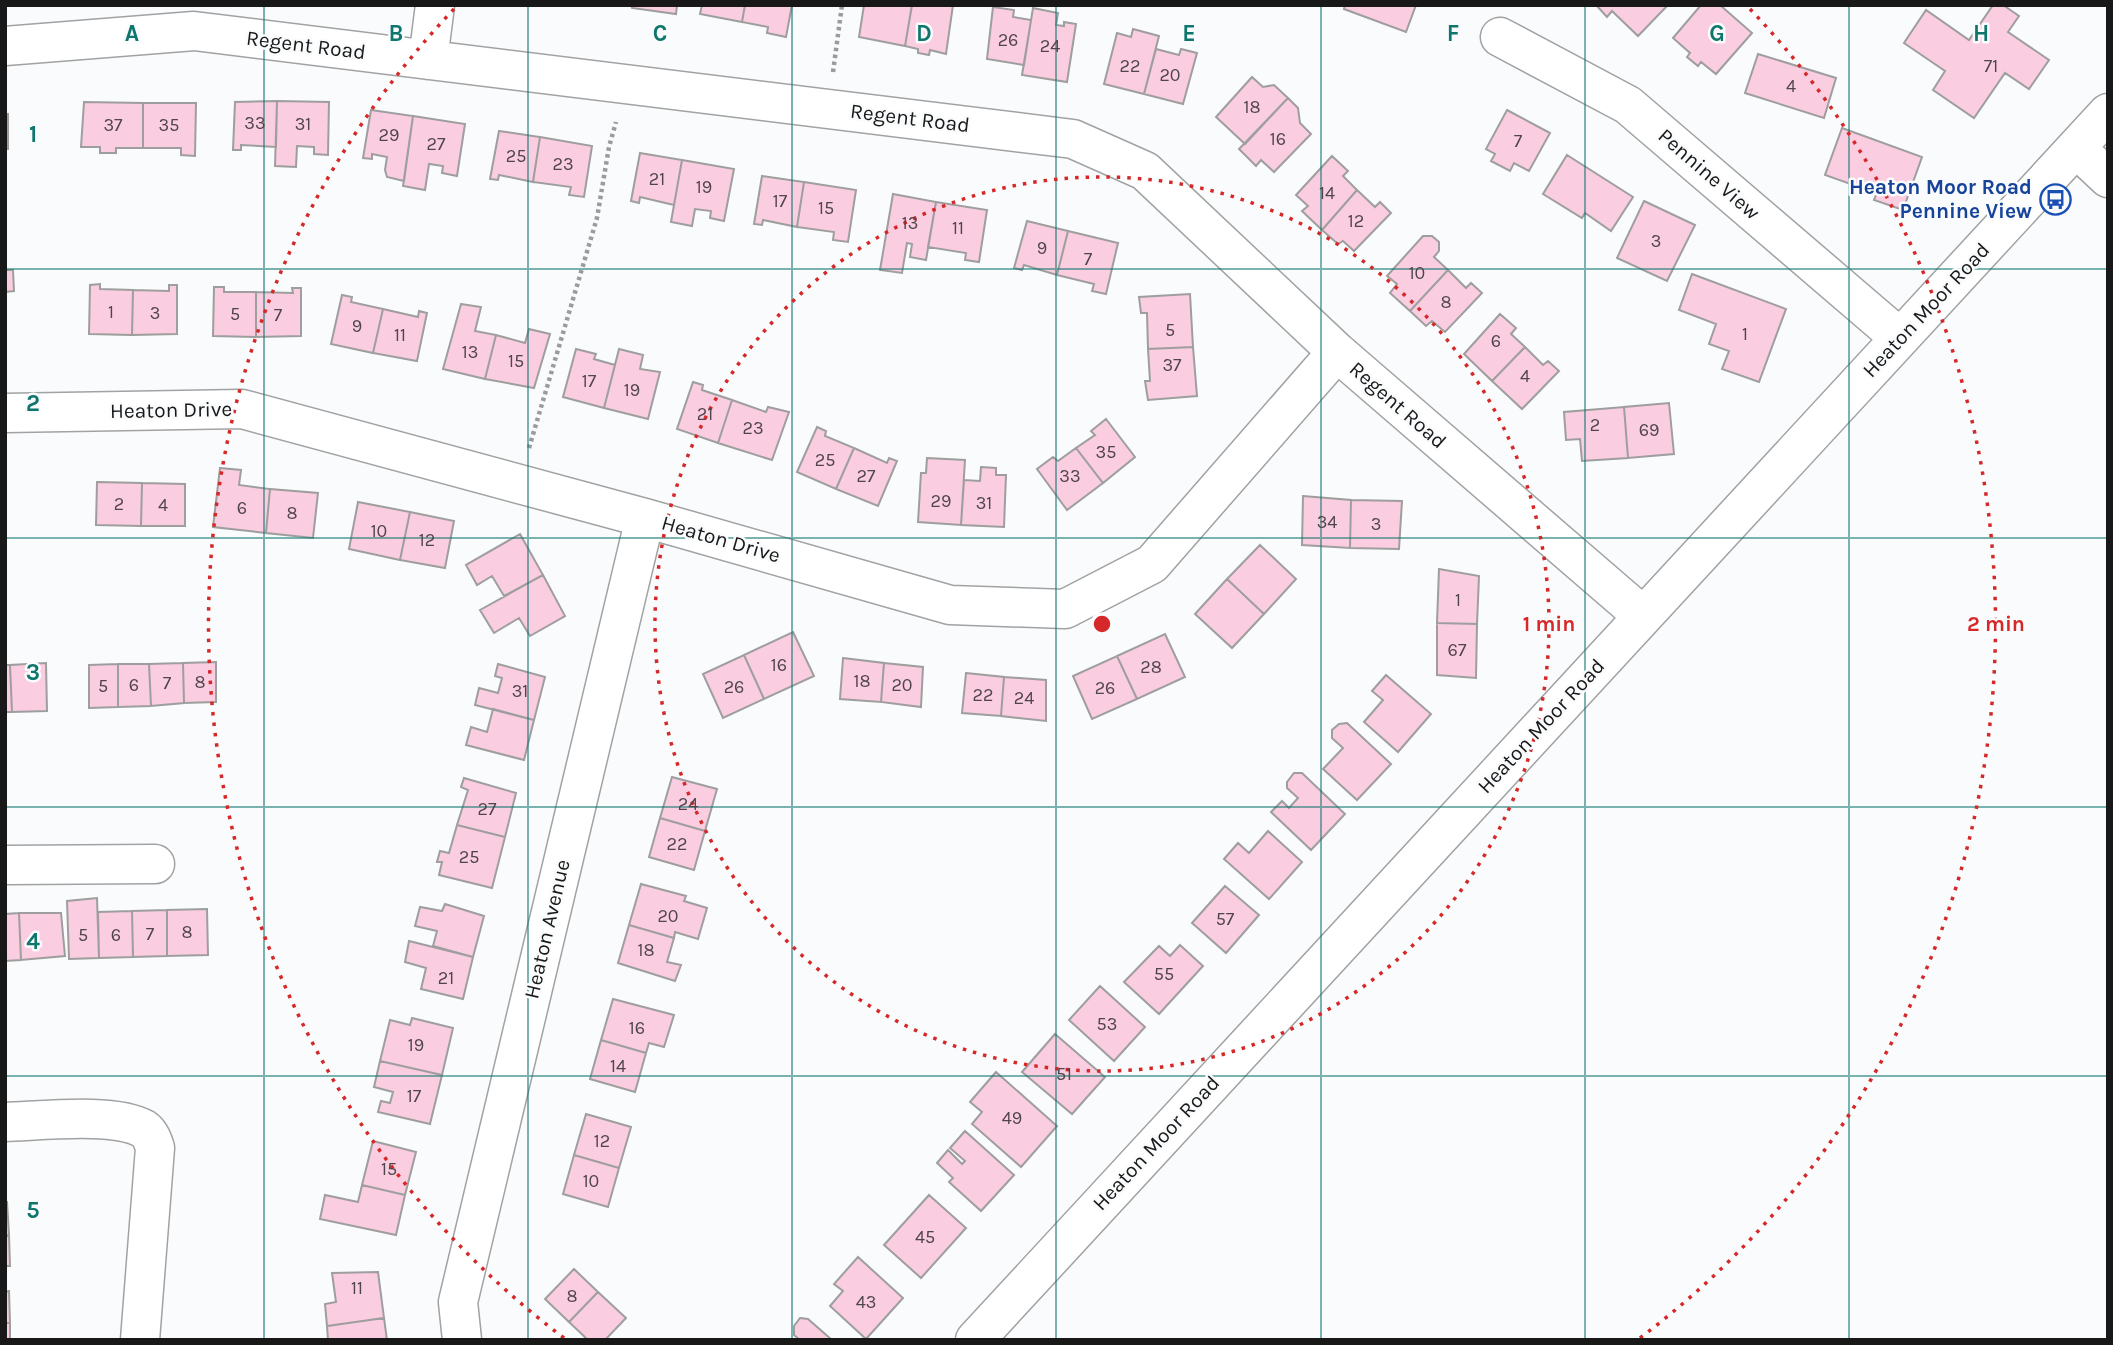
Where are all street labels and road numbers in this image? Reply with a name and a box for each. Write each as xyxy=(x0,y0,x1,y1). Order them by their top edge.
street label: Regent Road xyxy=(245,26,367,64)
street label: Regent Road xyxy=(849,99,971,137)
street label: Pennine View xyxy=(1653,123,1765,225)
street label: Heaton Moor Road xyxy=(1858,238,1994,382)
street label: Regent Road xyxy=(1345,357,1451,453)
street label: Heaton Drive xyxy=(110,397,232,423)
street label: Heaton Drive xyxy=(659,511,783,567)
street label: Heaton Moor Road xyxy=(1473,654,1609,798)
street label: Heaton Avenue xyxy=(519,857,575,1001)
street label: Heaton Moor Road xyxy=(1088,1071,1224,1215)

